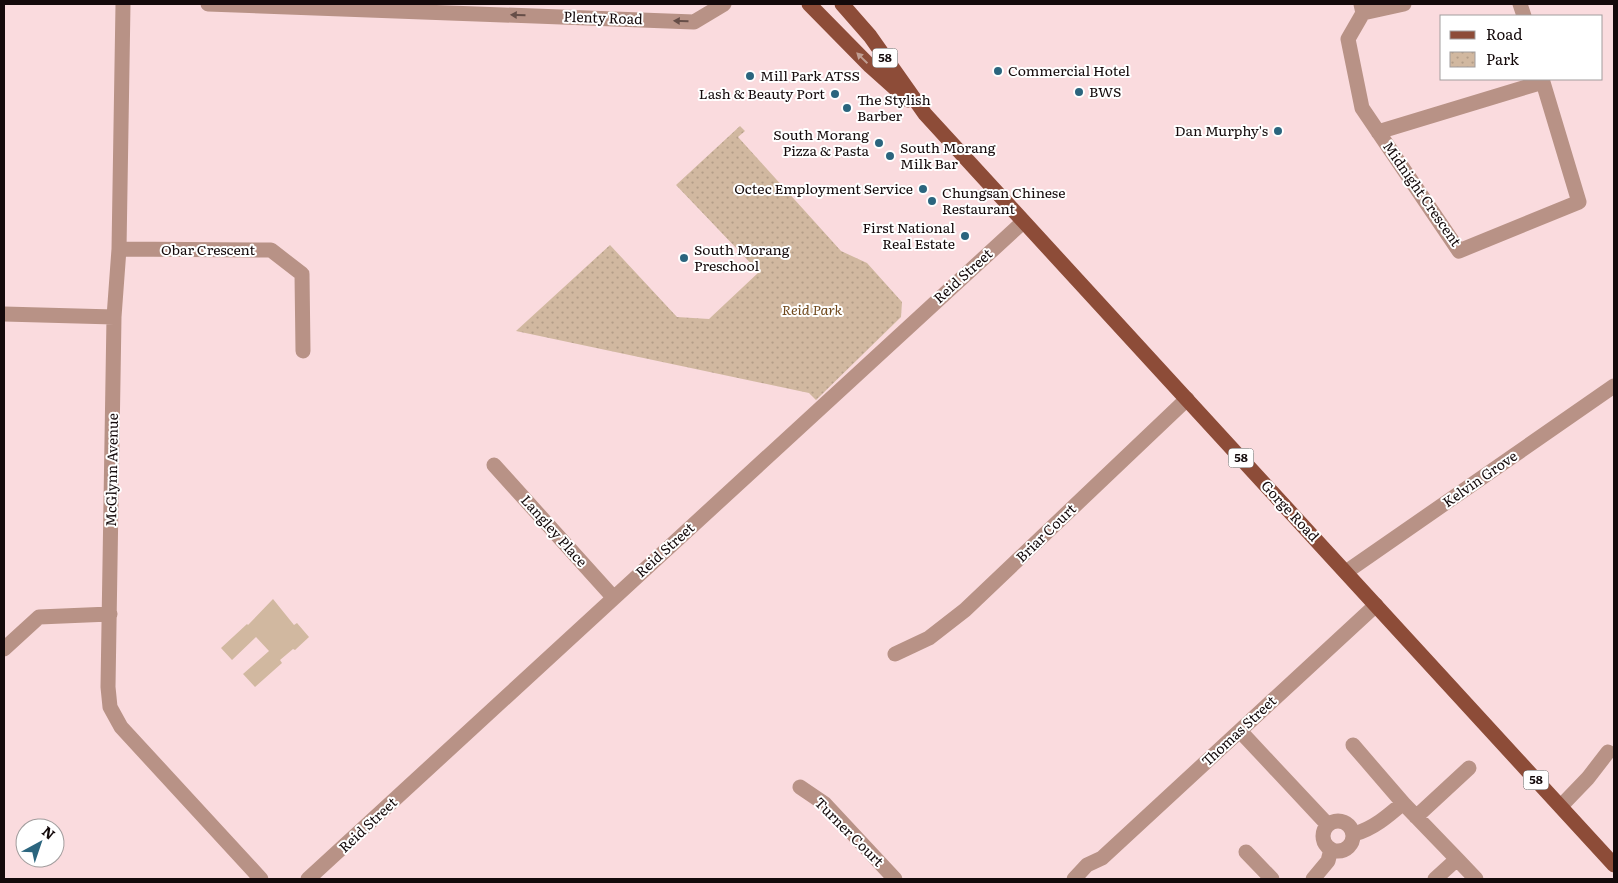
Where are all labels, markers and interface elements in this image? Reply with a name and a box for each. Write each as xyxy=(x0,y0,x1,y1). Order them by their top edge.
street label: Plenty Road xyxy=(563,6,643,28)
one-way arrow xyxy=(510,11,526,19)
legend xyxy=(1440,15,1603,80)
one-way arrow xyxy=(672,17,688,25)
text: Road xyxy=(1486,22,1522,45)
text: Park xyxy=(1486,47,1520,70)
road number: 58 xyxy=(872,48,898,68)
one-way arrow xyxy=(856,52,868,64)
place label: Commercial Hotel xyxy=(1008,60,1130,80)
place label: Mill Park ATSS xyxy=(760,65,860,85)
marker: Commercial Hotel xyxy=(992,65,1004,77)
marker: Mill Park ATSS xyxy=(744,70,756,82)
place label: BWS xyxy=(1089,81,1121,101)
place label: Lash & Beauty Port xyxy=(699,83,825,103)
marker: BWS xyxy=(1073,86,1085,98)
marker: Lash & Beauty Port xyxy=(829,88,841,100)
place label: The Stylish Barber xyxy=(857,89,931,125)
marker: The Stylish Barber xyxy=(841,102,853,114)
place label: Dan Murphy's xyxy=(1175,120,1268,140)
place label: South Morang Pizza & Pasta xyxy=(773,124,869,160)
marker: Dan Murphy's xyxy=(1272,125,1284,137)
marker: South Morang Pizza & Pasta xyxy=(873,137,885,149)
place label: South Morang Milk Bar xyxy=(900,137,996,173)
street label: Midnight Crescent xyxy=(1379,137,1467,250)
marker: South Morang Milk Bar xyxy=(884,150,896,162)
place label: Octec Employment Service xyxy=(734,178,913,198)
place label: Chungsan Chinese Restaurant xyxy=(942,182,1065,218)
marker: Octec Employment Service xyxy=(917,183,929,195)
marker: Chungsan Chinese Restaurant xyxy=(926,195,938,207)
place label: First National Real Estate xyxy=(863,217,955,253)
marker: First National Real Estate xyxy=(959,230,971,242)
street label: Obar Crescent xyxy=(161,239,255,259)
place label: South Morang Preschool xyxy=(694,239,790,275)
street label: Reid Street xyxy=(928,243,996,307)
marker: South Morang Preschool xyxy=(678,252,690,264)
park label: Reid Park xyxy=(782,299,843,319)
street label: McGlynn Avenue xyxy=(100,413,122,527)
street label: Kelvin Grove xyxy=(1438,445,1521,511)
road number: 58 xyxy=(1228,448,1254,468)
street label: Gorge Road xyxy=(1257,475,1325,546)
street label: Langley Place xyxy=(517,490,592,571)
street label: Briar Court xyxy=(1011,498,1080,566)
street label: Reid Street xyxy=(630,517,698,581)
street label: Thomas Street xyxy=(1197,690,1280,770)
road number: 58 xyxy=(1524,770,1548,790)
street label: Reid Street xyxy=(334,792,401,857)
street label: Turner Court xyxy=(811,792,889,871)
north arrow xyxy=(15,818,65,868)
text: N xyxy=(38,821,60,844)

